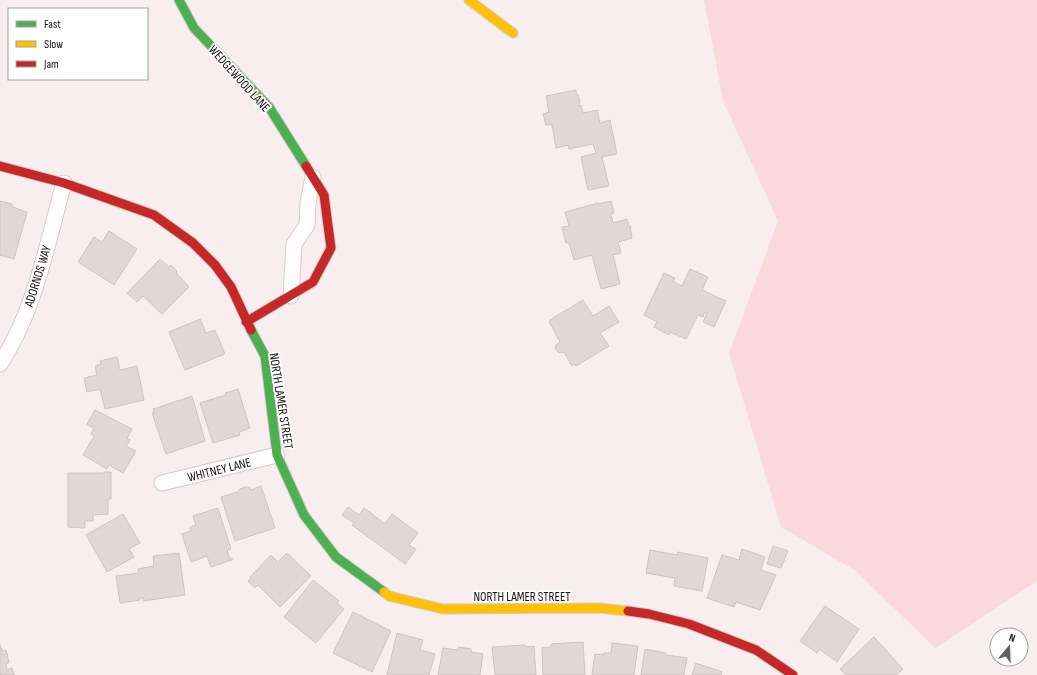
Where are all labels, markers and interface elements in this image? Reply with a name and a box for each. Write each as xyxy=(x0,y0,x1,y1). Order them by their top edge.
legend xyxy=(8,8,148,80)
text: Fast xyxy=(44,17,61,32)
text: Slow xyxy=(44,37,63,52)
street label: WEDGEWOOD LANE xyxy=(205,42,273,115)
text: Jam xyxy=(43,57,59,72)
street label: ADORNOS WAY xyxy=(21,243,55,310)
street label: NORTH LAMER STREET xyxy=(266,352,297,450)
street label: WHITNEY LANE xyxy=(186,454,253,486)
street label: NORTH LAMER STREET xyxy=(473,589,571,605)
north arrow xyxy=(989,627,1029,667)
text: N xyxy=(1007,631,1017,645)

